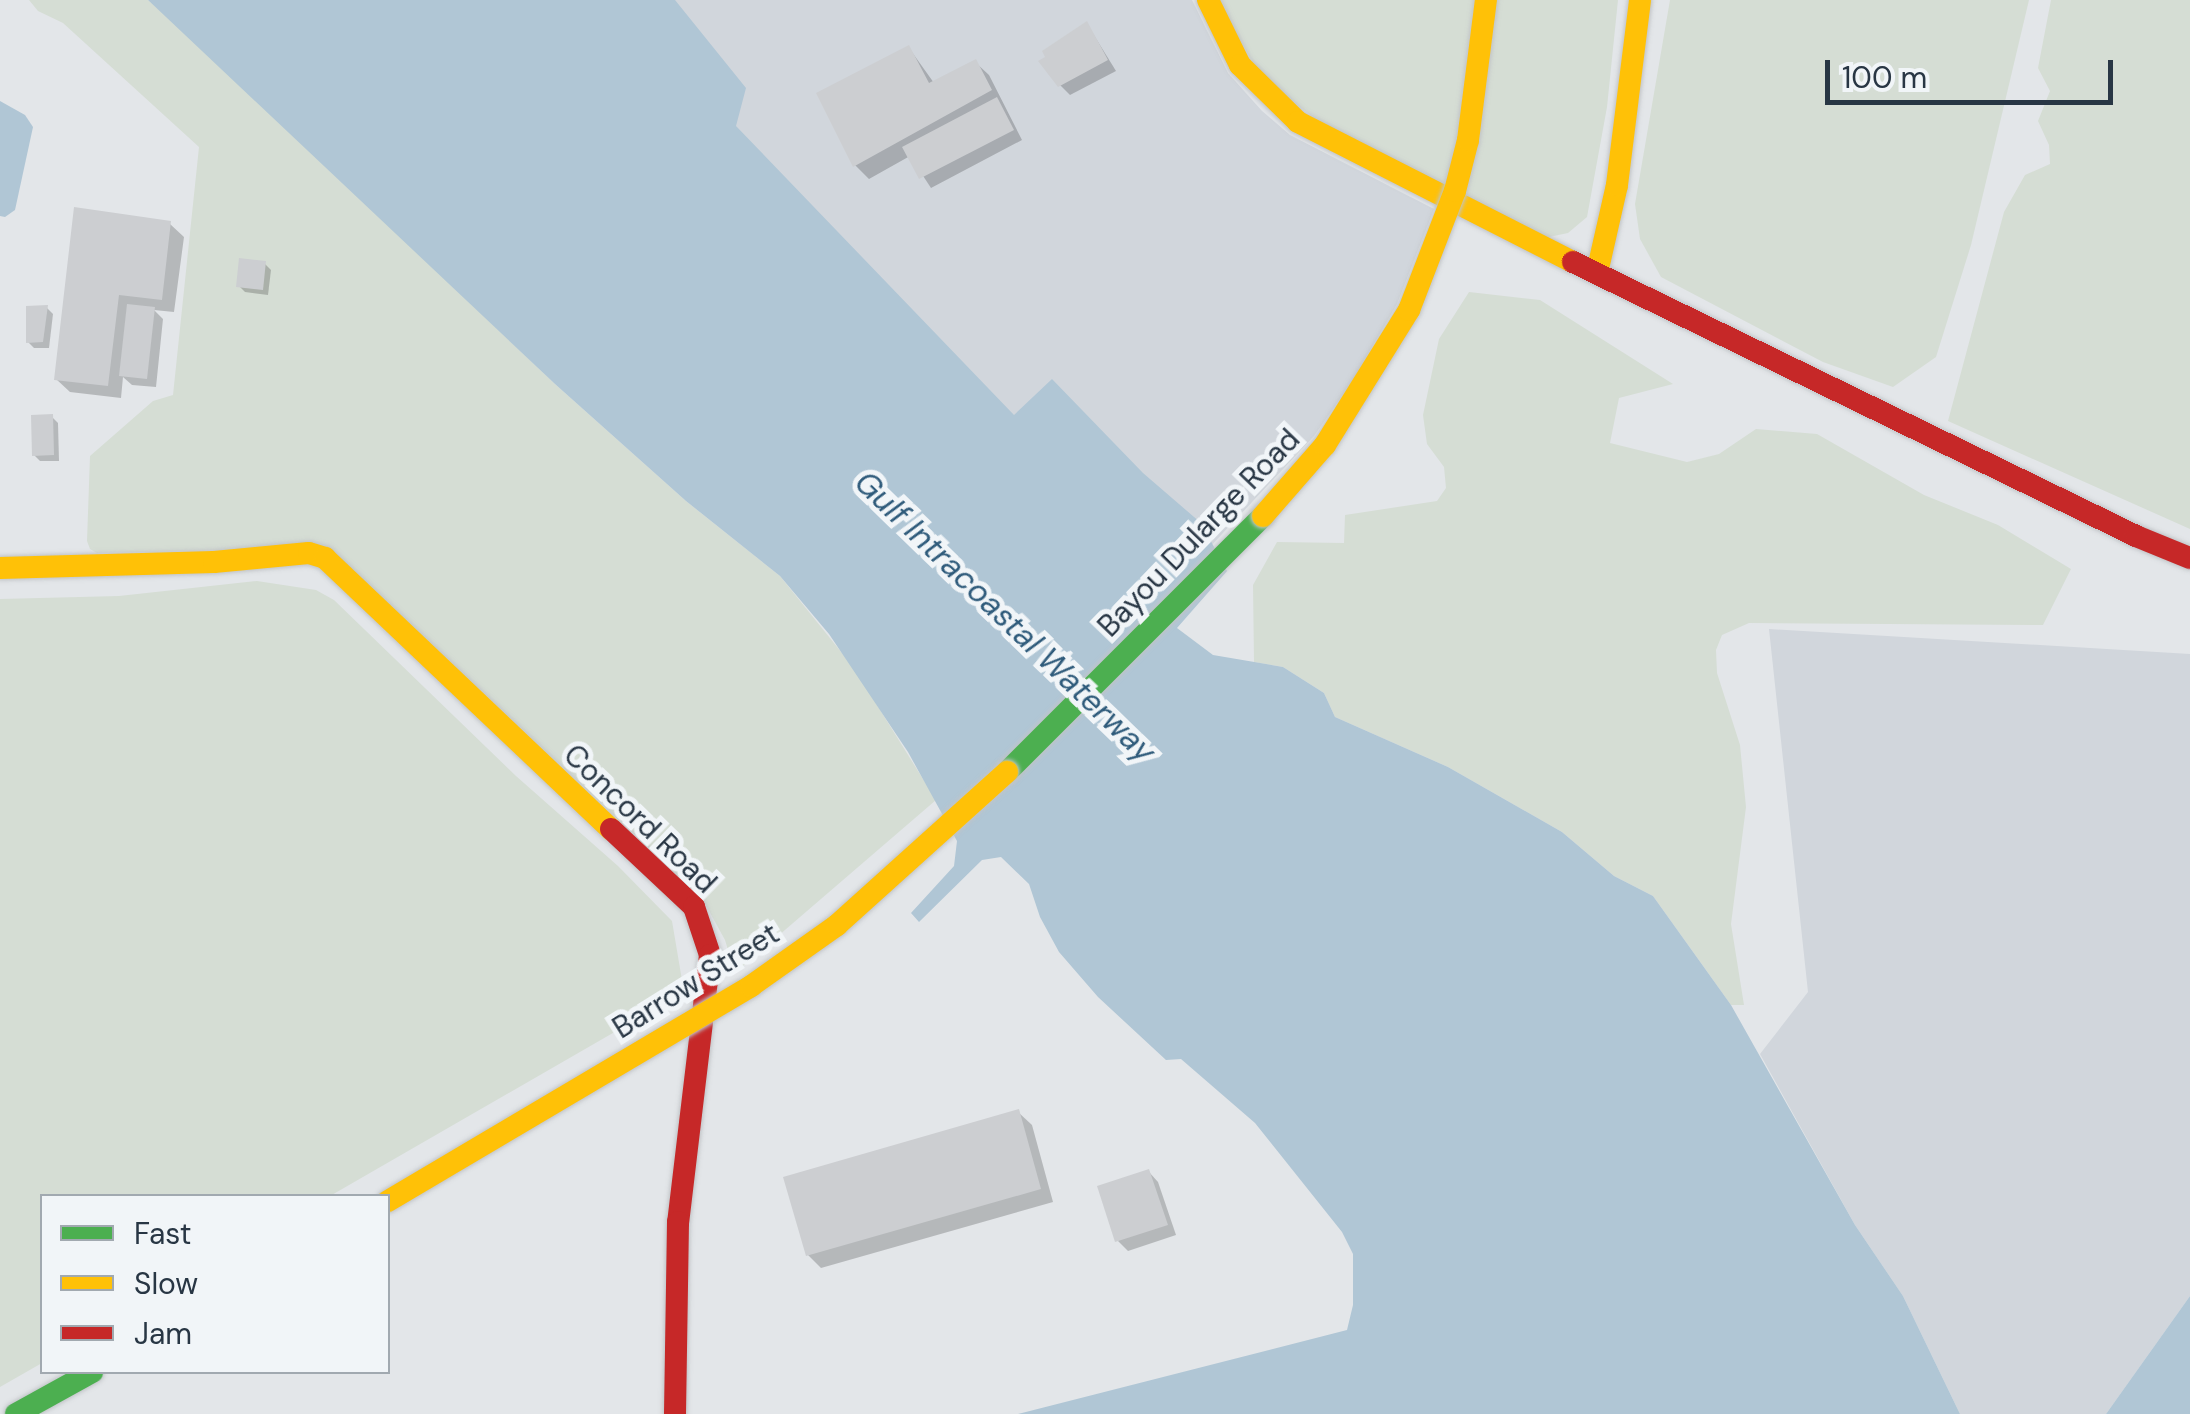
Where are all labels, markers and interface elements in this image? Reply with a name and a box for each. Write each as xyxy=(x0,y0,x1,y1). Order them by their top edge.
scale bar xyxy=(1830,40,2118,102)
text: 100 m xyxy=(1842,58,1927,97)
street label: Bayou Dularge Road xyxy=(1091,422,1307,644)
water label: Gulf Intracoastal Waterway xyxy=(847,463,1163,771)
street label: Concord Road xyxy=(556,737,724,901)
street label: Barrow Street xyxy=(606,916,786,1046)
legend xyxy=(40,1194,390,1374)
text: Fast xyxy=(134,1214,192,1253)
text: Slow xyxy=(134,1264,198,1303)
text: Jam xyxy=(134,1314,192,1353)

